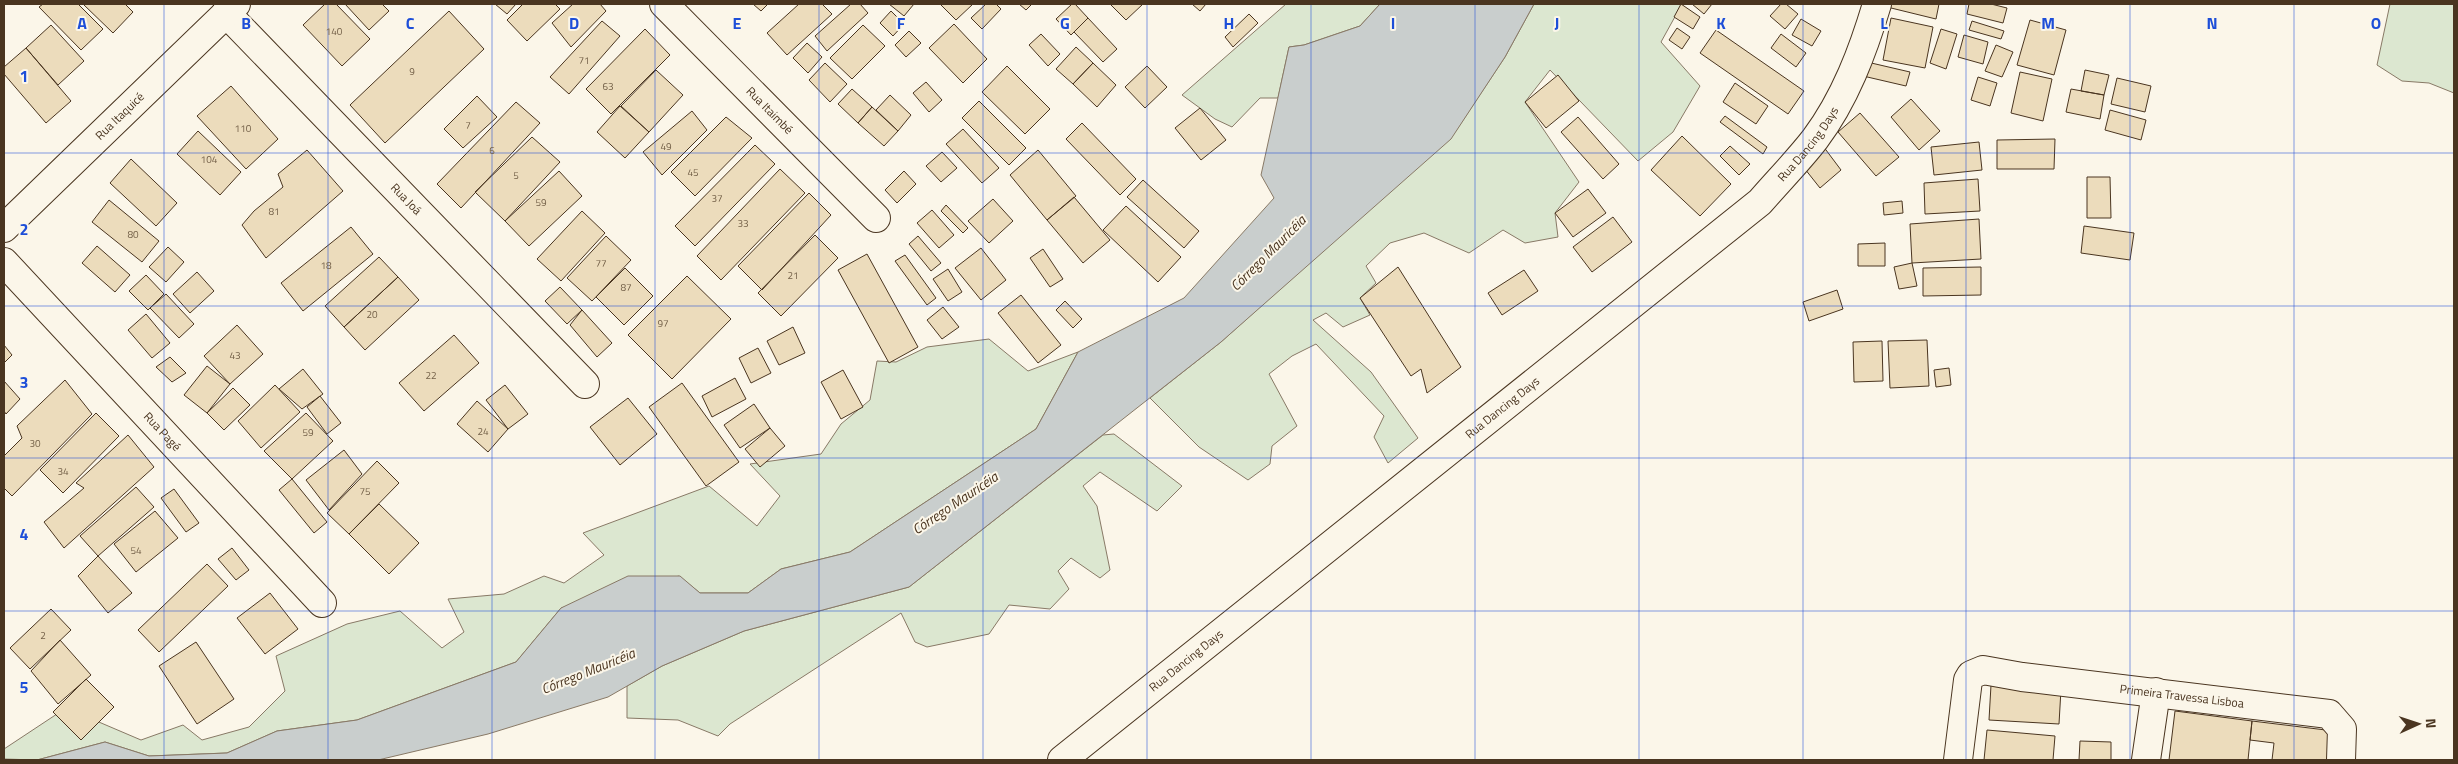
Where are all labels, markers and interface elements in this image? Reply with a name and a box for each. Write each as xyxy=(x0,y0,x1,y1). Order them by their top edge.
text: A xyxy=(77,11,87,35)
text: B xyxy=(241,11,251,35)
text: C xyxy=(406,11,415,35)
text: D xyxy=(569,11,579,35)
text: E xyxy=(733,11,742,35)
text: F xyxy=(897,11,906,35)
text: G xyxy=(1060,11,1070,35)
text: H xyxy=(1224,11,1234,35)
text: I xyxy=(1391,11,1395,35)
text: J xyxy=(1555,11,1559,35)
text: K xyxy=(1716,11,1726,35)
text: L xyxy=(1880,11,1888,35)
text: M xyxy=(2041,11,2055,35)
text: N xyxy=(2206,11,2218,35)
text: O xyxy=(2371,11,2381,35)
house number: 140 xyxy=(326,24,343,39)
house number: 71 xyxy=(578,53,590,68)
text: 1 xyxy=(20,64,28,88)
house number: 9 xyxy=(409,64,415,79)
house number: 63 xyxy=(602,79,614,94)
street label: Rua Itaimbé xyxy=(742,82,798,138)
street label: Rua Itaquicé xyxy=(91,87,148,144)
street label: Rua Dancing Days xyxy=(1773,103,1843,186)
house number: 7 xyxy=(465,118,471,133)
house number: 110 xyxy=(235,121,252,136)
house number: 49 xyxy=(660,139,672,154)
house number: 6 xyxy=(489,143,495,158)
house number: 104 xyxy=(201,152,218,167)
house number: 45 xyxy=(687,165,699,180)
house number: 5 xyxy=(513,168,519,183)
street label: Rua Joá xyxy=(386,178,427,219)
house number: 37 xyxy=(711,191,723,206)
house number: 59 xyxy=(535,195,547,210)
house number: 81 xyxy=(268,204,280,219)
water label: Córrego Mauricéia xyxy=(1225,209,1311,295)
house number: 33 xyxy=(737,216,749,231)
text: 2 xyxy=(20,217,28,241)
house number: 80 xyxy=(127,227,139,242)
house number: 77 xyxy=(595,256,607,271)
house number: 18 xyxy=(320,258,332,273)
house number: 21 xyxy=(787,268,799,283)
house number: 87 xyxy=(620,280,632,295)
house number: 20 xyxy=(366,307,378,322)
house number: 97 xyxy=(657,316,669,331)
house number: 43 xyxy=(229,348,241,363)
house number: 22 xyxy=(425,368,437,383)
text: 3 xyxy=(20,370,28,394)
street label: Rua Dancing Days xyxy=(1461,371,1544,443)
street label: Rua Pagé xyxy=(139,407,186,455)
house number: 24 xyxy=(477,424,489,439)
house number: 59 xyxy=(302,425,314,440)
house number: 30 xyxy=(29,436,41,451)
house number: 34 xyxy=(57,464,69,479)
water label: Córrego Mauricéia xyxy=(908,465,1003,539)
house number: 75 xyxy=(359,484,371,499)
text: 4 xyxy=(20,522,29,546)
house number: 54 xyxy=(130,543,142,558)
street label: Rua Dancing Days xyxy=(1145,624,1228,696)
house number: 2 xyxy=(40,628,46,643)
water label: Córrego Mauricéia xyxy=(538,642,639,699)
text: 5 xyxy=(20,675,29,699)
street label: Primeira Travessa Lisboa xyxy=(2119,679,2245,713)
north arrow xyxy=(2393,699,2443,749)
text: N xyxy=(2421,718,2442,729)

